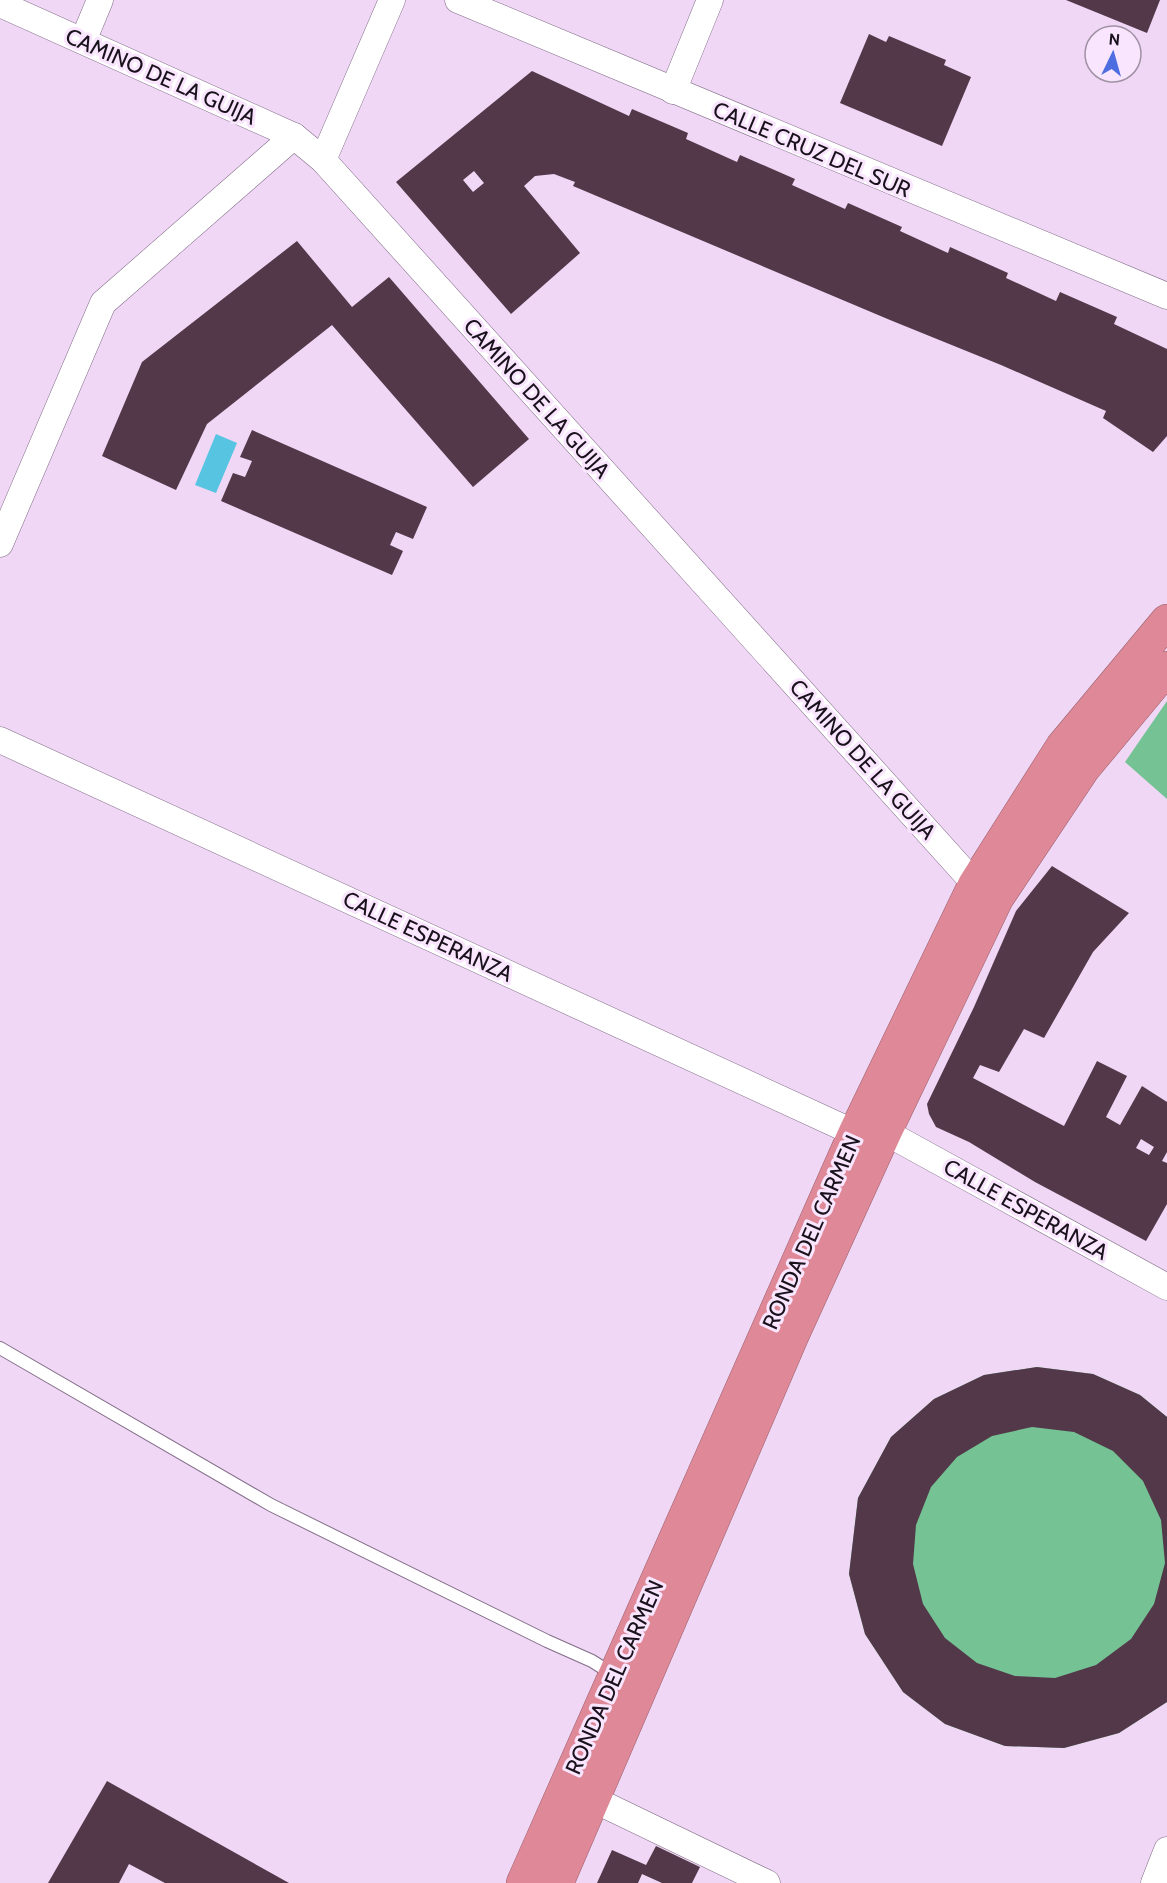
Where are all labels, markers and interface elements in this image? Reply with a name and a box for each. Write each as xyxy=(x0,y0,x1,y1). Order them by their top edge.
street label: CAMINO DE LA GUIJA xyxy=(61,22,261,131)
north arrow xyxy=(1083,24,1143,84)
text: N xyxy=(1108,30,1121,50)
street label: CALLE CRUZ DEL SUR xyxy=(709,96,915,203)
street label: CAMINO DE LA GUIJA xyxy=(458,313,616,484)
street label: CAMINO DE LA GUIJA xyxy=(784,674,942,845)
street label: CALLE ESPERANZA xyxy=(339,885,517,988)
street label: RONDA DEL CARMEN xyxy=(756,1131,866,1334)
street label: CALLE ESPERANZA xyxy=(939,1153,1113,1266)
street label: RONDA DEL CARMEN xyxy=(559,1576,669,1779)

